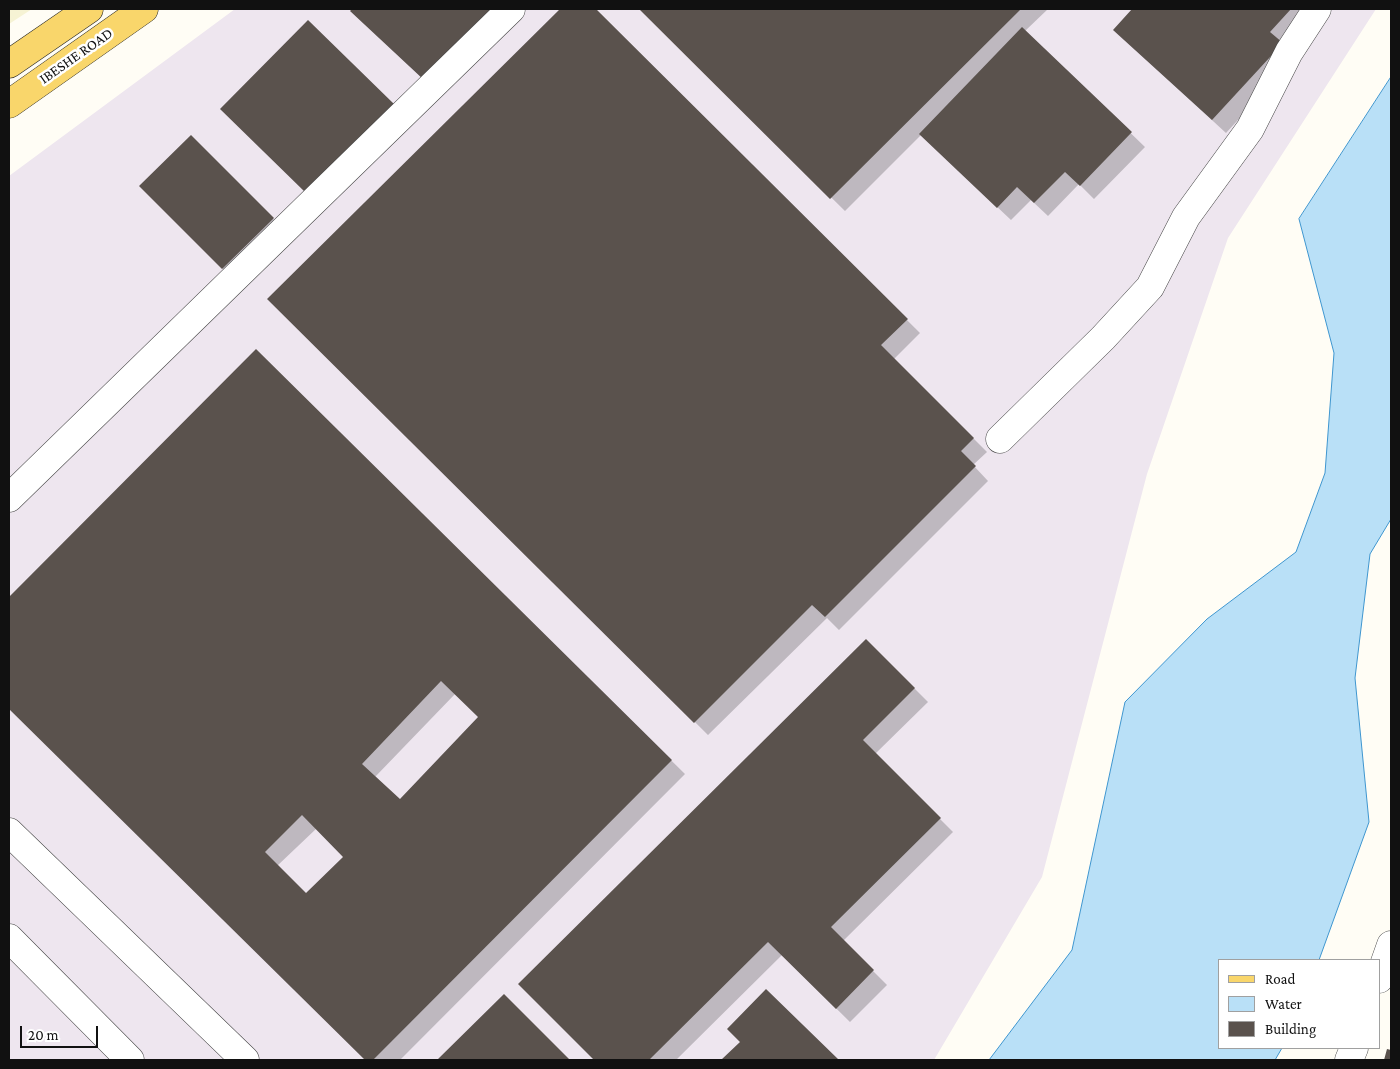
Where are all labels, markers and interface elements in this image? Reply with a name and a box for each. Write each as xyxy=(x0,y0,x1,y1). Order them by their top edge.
street label: IBESHE ROAD xyxy=(36,24,116,88)
legend xyxy=(1218,959,1380,1049)
text: Road xyxy=(1265,971,1295,987)
text: Water xyxy=(1265,996,1302,1012)
scale bar xyxy=(22,1016,100,1048)
text: Building xyxy=(1265,1021,1316,1037)
text: 20 m xyxy=(28,1027,59,1043)

